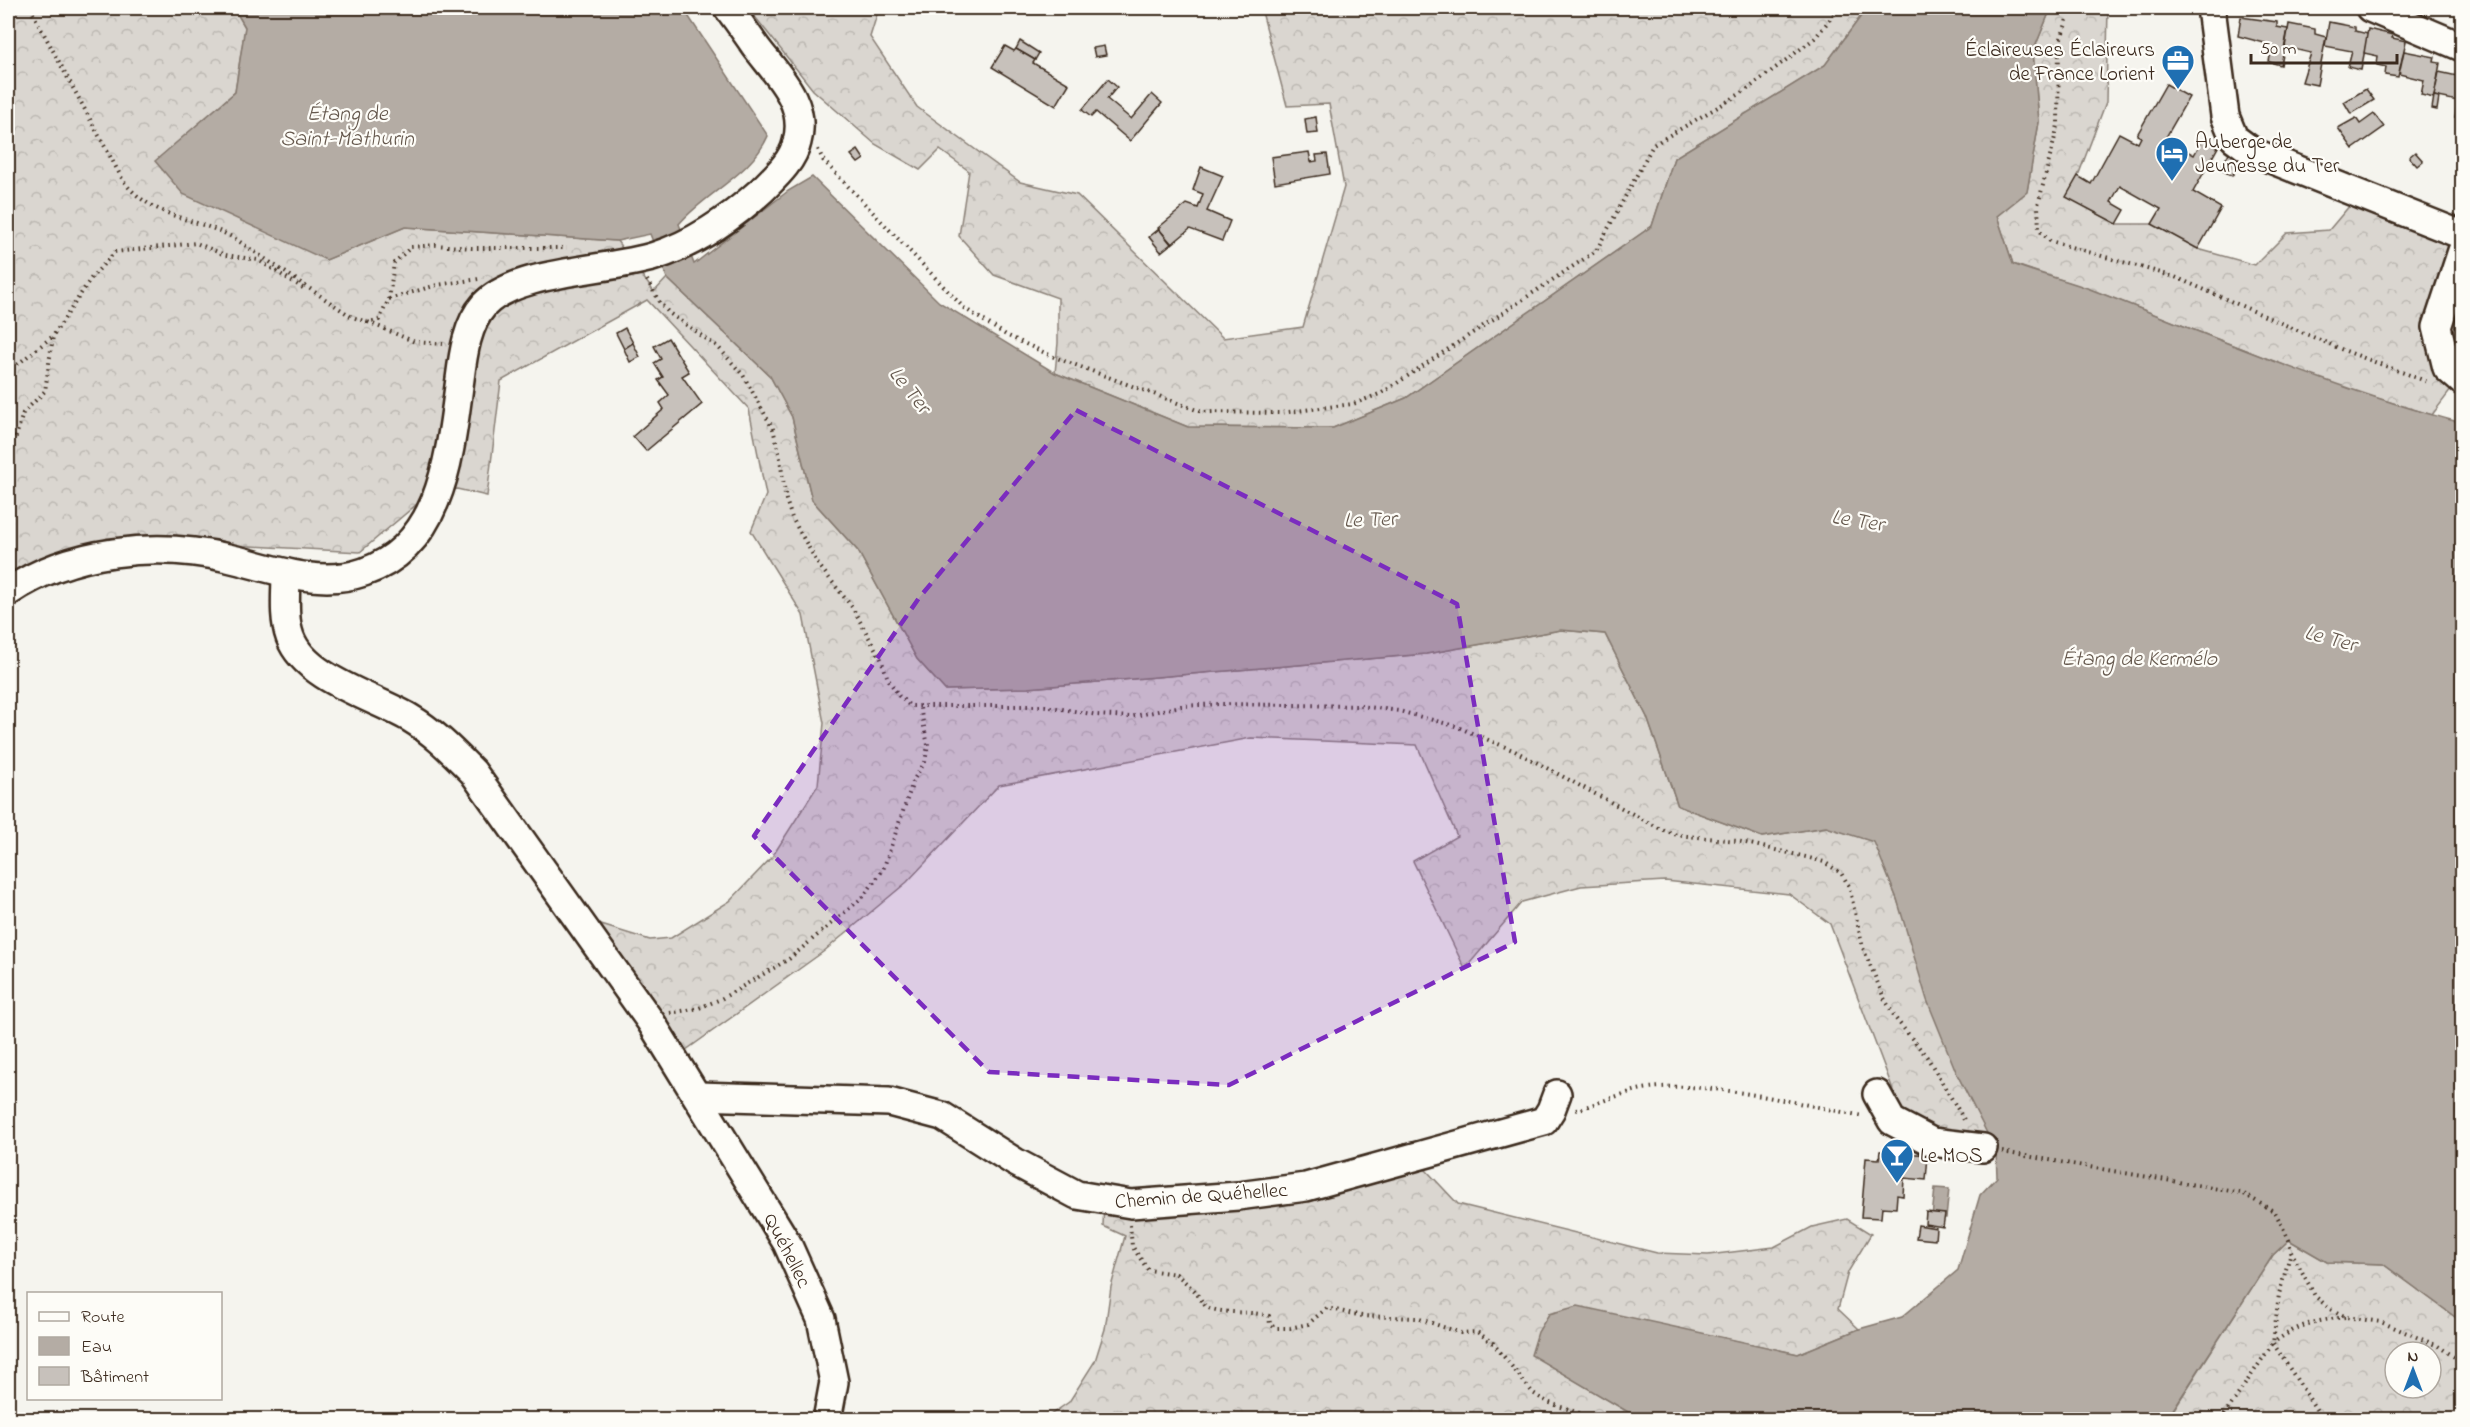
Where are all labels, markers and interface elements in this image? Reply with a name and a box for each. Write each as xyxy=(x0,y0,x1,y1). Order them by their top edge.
scale bar xyxy=(2251,27,2396,65)
place label: Éclaireuses Éclaireurs de France Lorient xyxy=(1965,36,2155,90)
text: 50 m xyxy=(2260,37,2297,63)
office icon: Éclaireuses Éclaireurs de France Lorient xyxy=(2160,43,2196,90)
water label: Étang de Saint-Mathurin xyxy=(280,99,415,156)
place label: Auberge de Jeunesse du Ter xyxy=(2195,128,2340,182)
hotel icon: Auberge de Jeunesse du Ter xyxy=(2154,135,2190,182)
water label: Le Ter xyxy=(880,360,940,424)
water label: Le Ter xyxy=(1829,502,1889,542)
water label: Le Ter xyxy=(1343,504,1400,538)
water label: Le Ter xyxy=(2301,618,2363,663)
water label: Étang de Kermélo xyxy=(2061,644,2219,676)
bar icon: Le MOS xyxy=(1879,1137,1915,1184)
place label: Le MOS xyxy=(1920,1142,1982,1172)
street label: Chemin de Quéhellec xyxy=(1114,1176,1289,1218)
street label: Quéhellec xyxy=(755,1208,818,1294)
legend xyxy=(27,1292,222,1400)
text: Route xyxy=(81,1305,126,1331)
text: Eau xyxy=(81,1335,112,1361)
north arrow xyxy=(2383,1340,2443,1400)
text: N xyxy=(2408,1345,2419,1369)
text: Bâtiment xyxy=(80,1365,149,1391)

